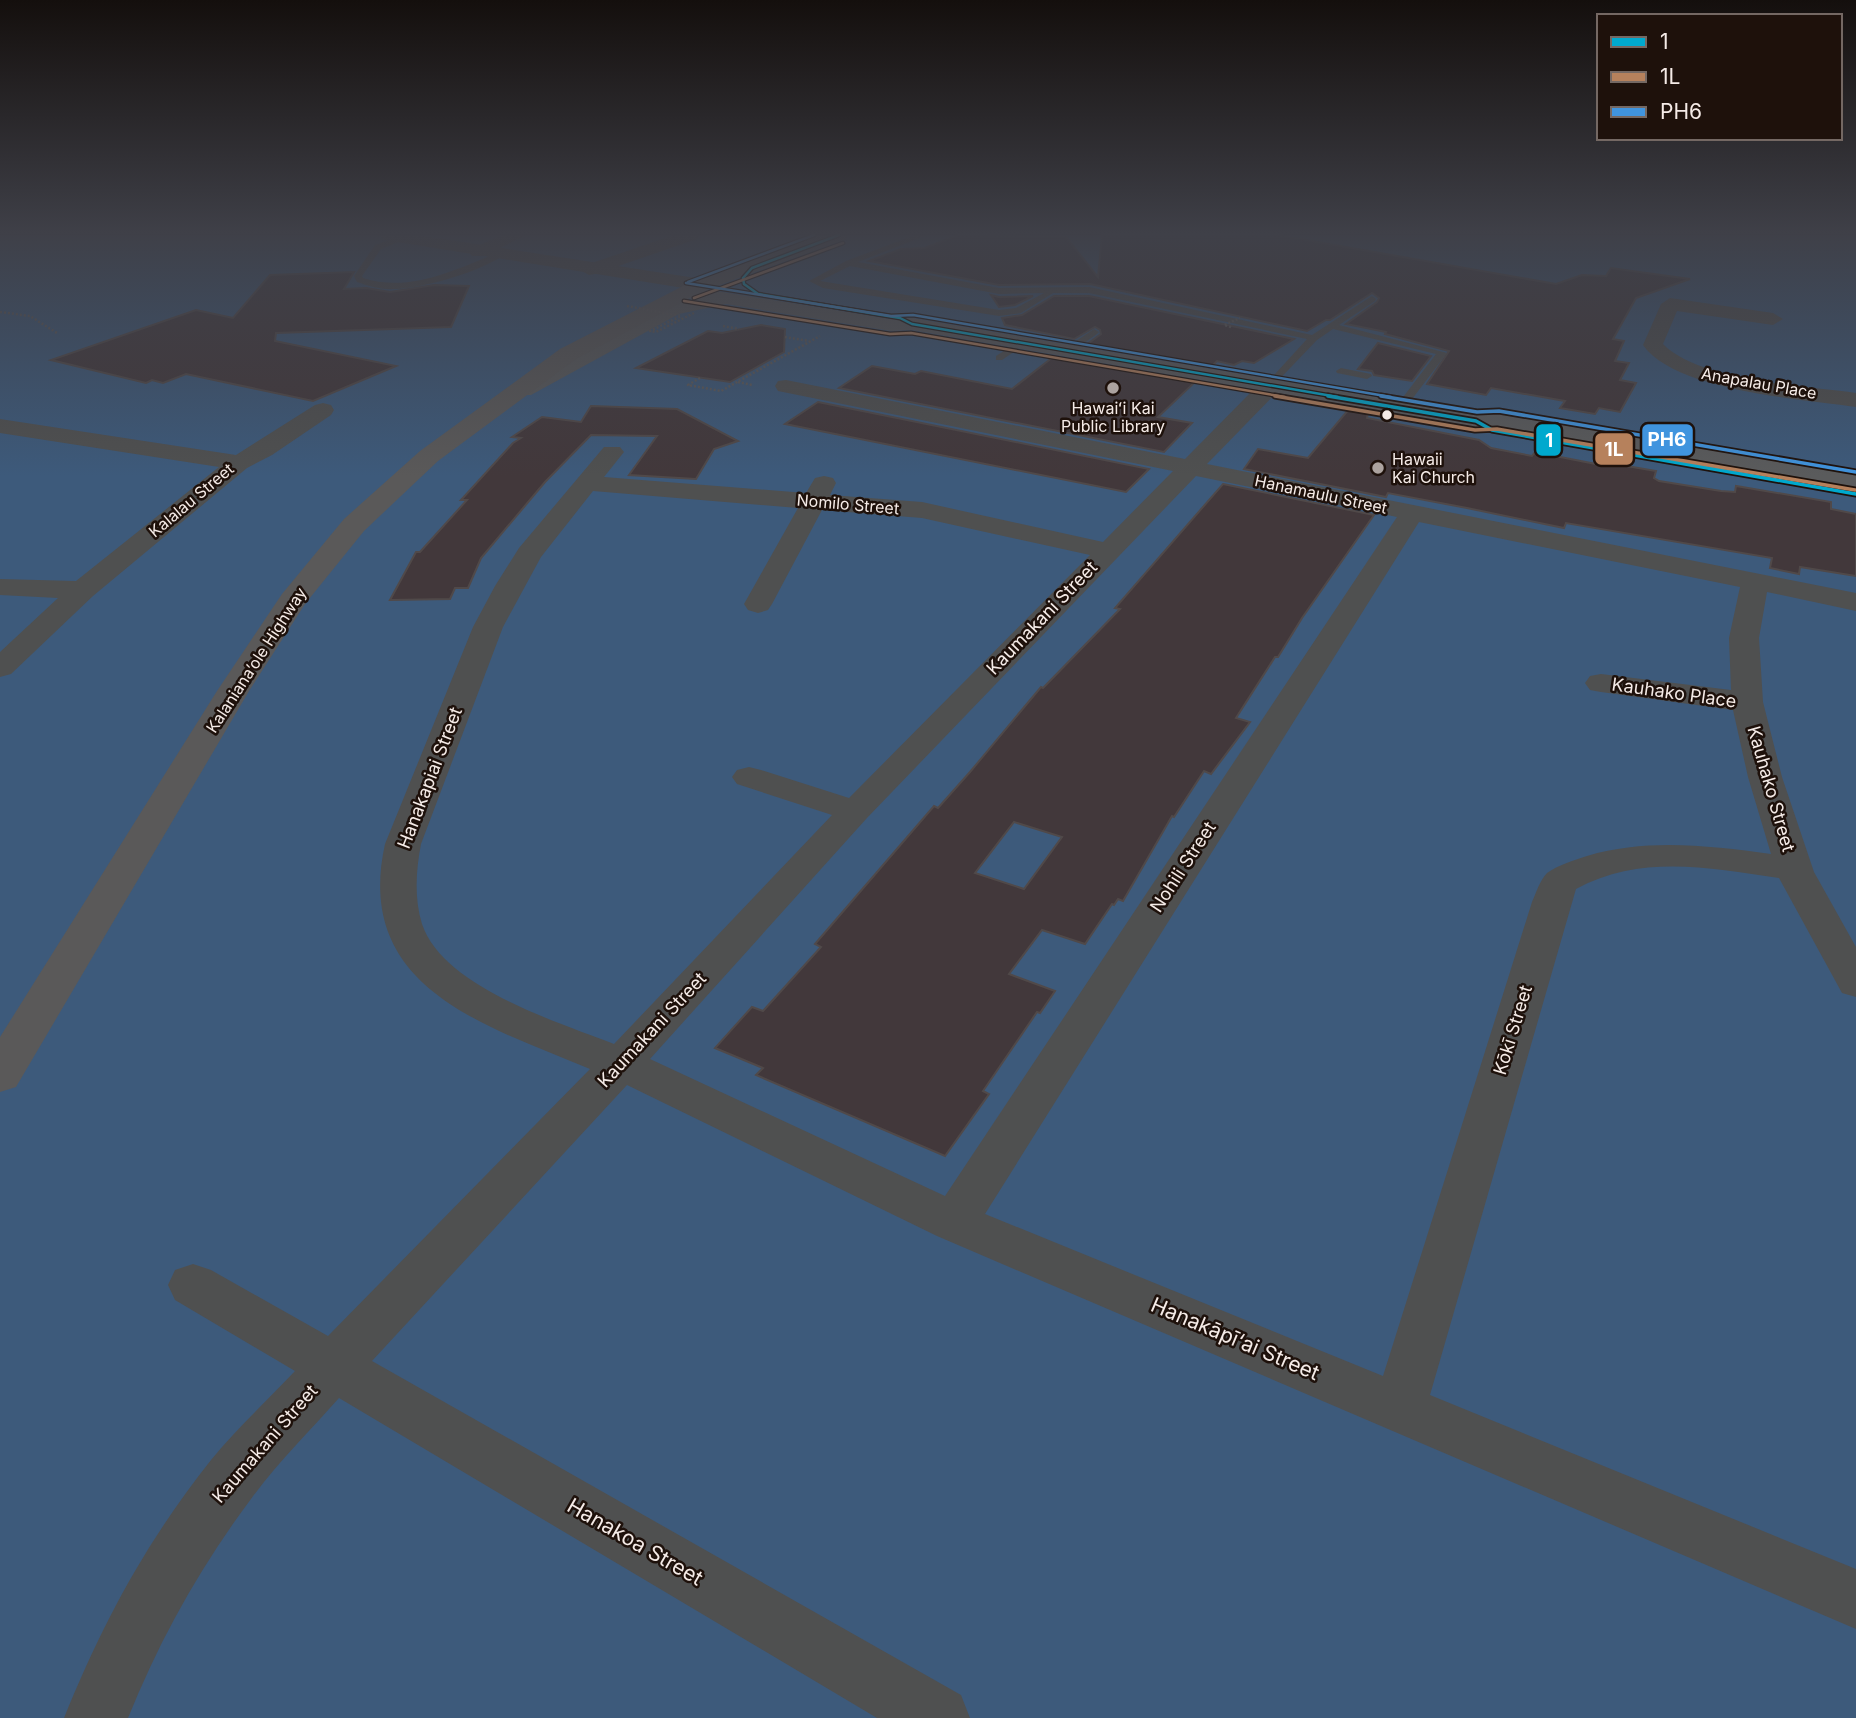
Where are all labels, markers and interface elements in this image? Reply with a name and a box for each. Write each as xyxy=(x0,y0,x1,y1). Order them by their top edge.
legend xyxy=(1597,14,1842,140)
text: 1 xyxy=(1660,29,1669,54)
text: 1L xyxy=(1660,64,1680,89)
text: PH6 xyxy=(1660,99,1702,124)
street label: Anapalau Place xyxy=(1700,363,1818,403)
marker: Hawaiʻi Kai Public Library xyxy=(1105,380,1121,396)
place label: Hawaiʻi Kai Public Library xyxy=(1061,398,1165,436)
unlabelled marker xyxy=(1380,408,1394,422)
line badge: 1 xyxy=(1535,423,1562,457)
line badge: PH6 xyxy=(1641,423,1694,457)
text: PH6 xyxy=(1648,428,1686,451)
text: 1 xyxy=(1545,429,1553,452)
line badge: 1L xyxy=(1594,432,1634,466)
text: 1L xyxy=(1605,438,1624,461)
place label: Hawaii Kai Church xyxy=(1392,449,1475,487)
street label: Kalalau Street xyxy=(145,459,237,541)
marker: Hawaii Kai Church xyxy=(1370,460,1386,476)
street label: Hanamaulu Street xyxy=(1253,470,1389,518)
street label: Nomilo Street xyxy=(796,490,900,518)
street label: Kaumakani Street xyxy=(982,556,1101,679)
street label: Kalaniana’ole Highway xyxy=(201,584,311,736)
street label: Kauhako Place xyxy=(1610,673,1738,712)
street label: Hanakapiai Street xyxy=(393,704,466,852)
street label: Kauhako Street xyxy=(1744,724,1799,854)
street label: Nohili Street xyxy=(1145,817,1220,916)
street label: Kaumakani Street xyxy=(593,968,710,1092)
street label: Kōkī Street xyxy=(1489,983,1536,1077)
street label: Hanakāpī‘ai Street xyxy=(1147,1292,1323,1385)
street label: Kaumakani Street xyxy=(208,1380,322,1507)
street label: Hanakoa Street xyxy=(563,1493,708,1591)

